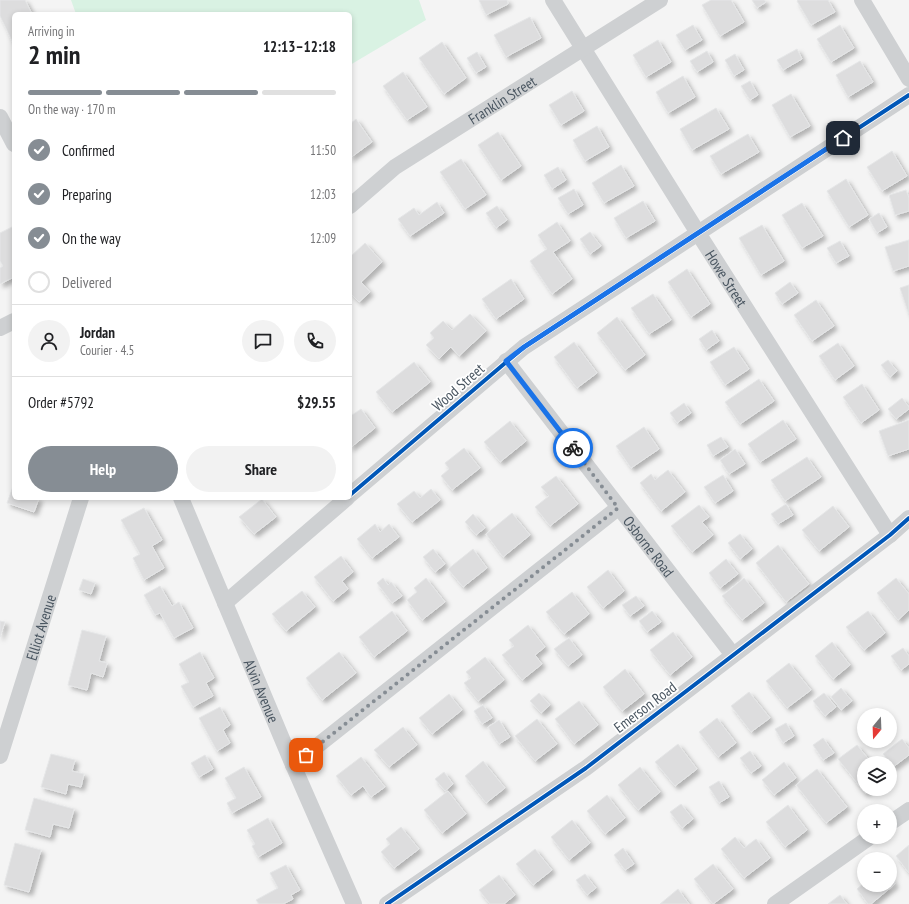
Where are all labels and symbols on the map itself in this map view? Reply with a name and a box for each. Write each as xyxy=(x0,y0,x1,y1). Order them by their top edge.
street label: Franklin Street xyxy=(465,71,539,128)
pin xyxy=(826,121,860,155)
street label: Howe Street xyxy=(702,246,752,310)
street label: Wood Street xyxy=(428,359,488,415)
courier xyxy=(553,428,593,468)
street label: Osborne Road xyxy=(619,512,679,581)
street label: Elliot Avenue xyxy=(21,592,60,663)
street label: Alvin Avenue xyxy=(240,656,284,725)
street label: Emerson Road xyxy=(610,677,680,737)
north arrow xyxy=(857,708,897,748)
pin xyxy=(289,738,323,772)

